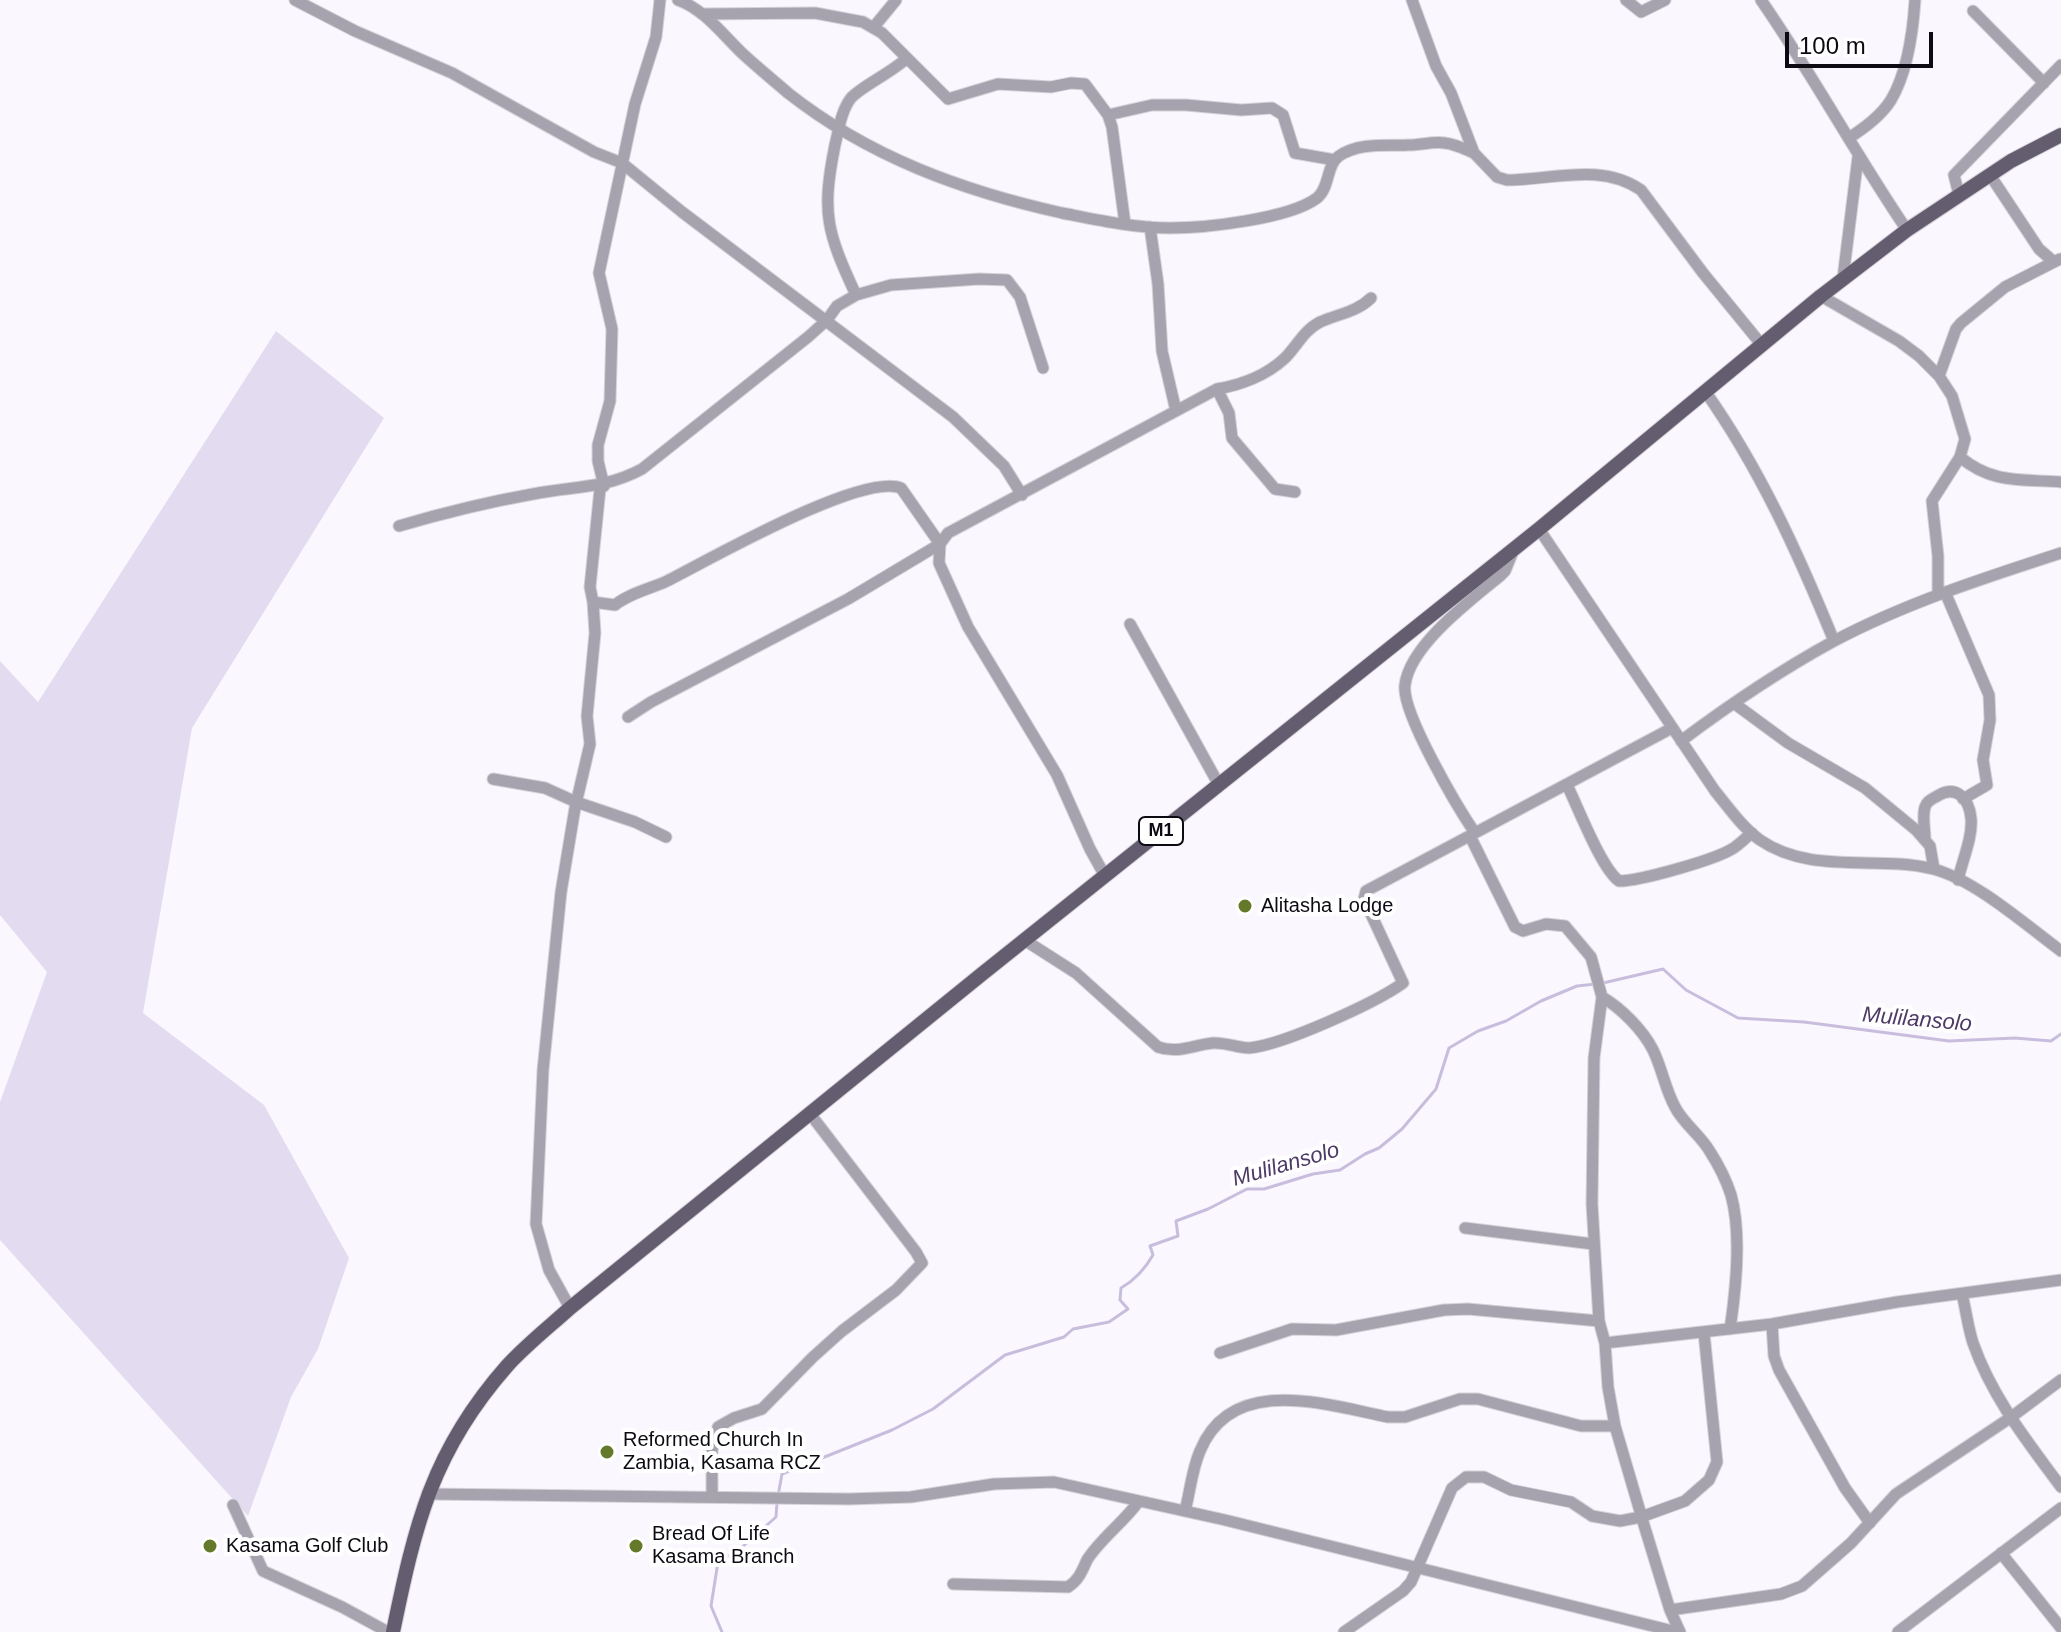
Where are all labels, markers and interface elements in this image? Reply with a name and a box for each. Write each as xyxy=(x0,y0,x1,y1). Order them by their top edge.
scale bar xyxy=(1789,16,1937,66)
text: 100 m xyxy=(1799,32,1866,59)
road number: M1 xyxy=(1139,817,1183,845)
place label: Alitasha Lodge xyxy=(1261,894,1393,918)
marker: Alitasha Lodge xyxy=(1236,897,1254,915)
water label: Mulilansolo xyxy=(1861,1002,1973,1038)
water label: Mulilansolo xyxy=(1229,1137,1343,1193)
place label: Reformed Church In Zambia, Kasama RCZ xyxy=(623,1428,821,1475)
marker: Reformed Church In Zambia, Kasama RCZ xyxy=(598,1443,616,1461)
place label: Bread Of Life Kasama Branch xyxy=(652,1522,794,1569)
place label: Kasama Golf Club xyxy=(226,1534,388,1558)
marker: Kasama Golf Club xyxy=(201,1537,219,1555)
marker: Bread Of Life Kasama Branch xyxy=(627,1537,645,1555)

